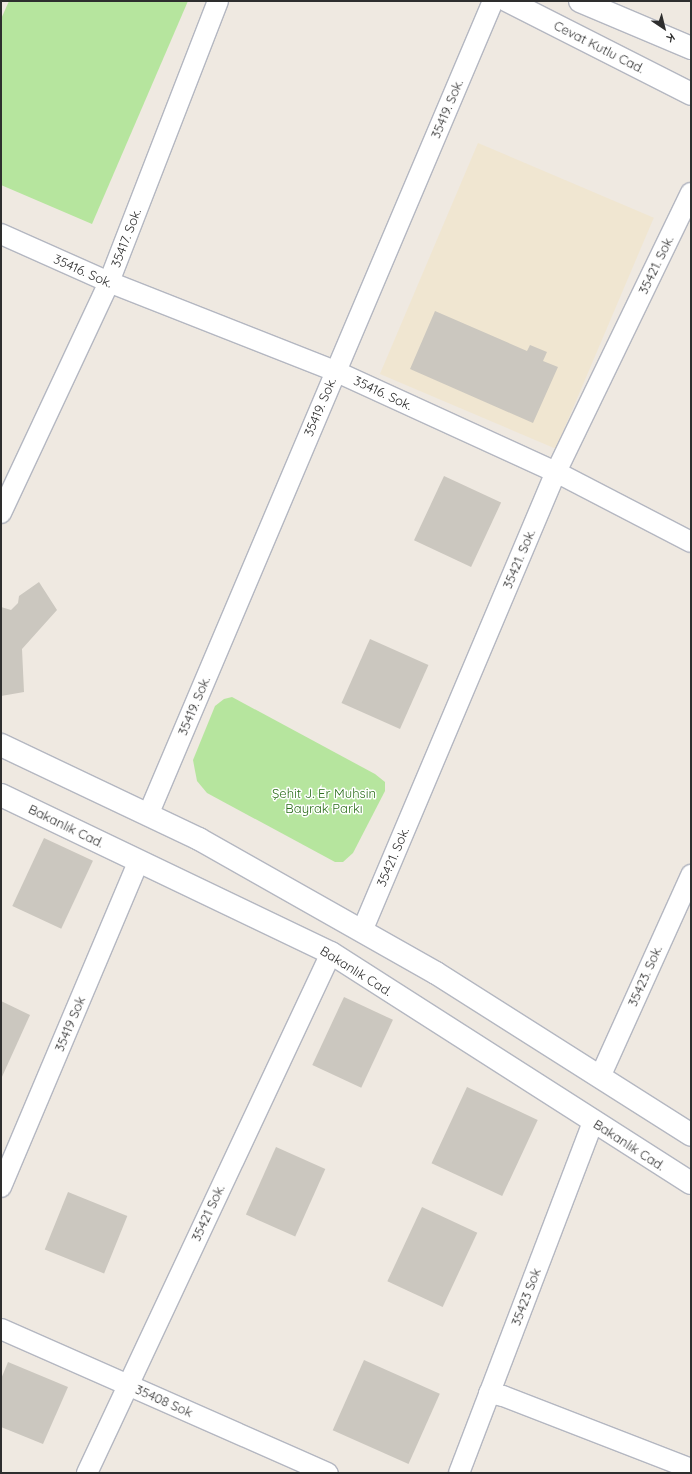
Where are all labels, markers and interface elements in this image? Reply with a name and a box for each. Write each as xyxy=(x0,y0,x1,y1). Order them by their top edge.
north arrow xyxy=(644,8,684,48)
street label: Cevat Kutlu Cad. xyxy=(551,17,647,77)
text: K xyxy=(664,30,678,46)
street label: 35419. Sok. xyxy=(428,77,466,141)
street label: 35417. Sok. xyxy=(108,206,144,270)
street label: 35421. Sok. xyxy=(635,233,677,297)
street label: 35416. Sok. xyxy=(51,251,115,291)
street label: 35416. Sok. xyxy=(351,373,415,413)
street label: 35419. Sok. xyxy=(301,375,339,439)
street label: 35421. Sok. xyxy=(499,527,539,591)
street label: 35419. Sok. xyxy=(175,674,213,738)
park label: Şehit J. Er Muhsin Bayrak Parkı xyxy=(272,786,376,817)
street label: Bakanlık Cad. xyxy=(26,801,106,851)
street label: 35421. Sok. xyxy=(373,825,413,889)
street label: Bakanlık Cad. xyxy=(317,943,395,999)
street label: 35423. Sok. xyxy=(625,943,665,1009)
street label: 35419 Sok xyxy=(51,994,89,1054)
street label: Bakanlık Cad. xyxy=(591,1116,667,1174)
street label: 35421 Sok. xyxy=(188,1182,228,1244)
street label: 35423 Sok xyxy=(508,1266,544,1328)
street label: 35408 Sok xyxy=(133,1381,195,1421)

